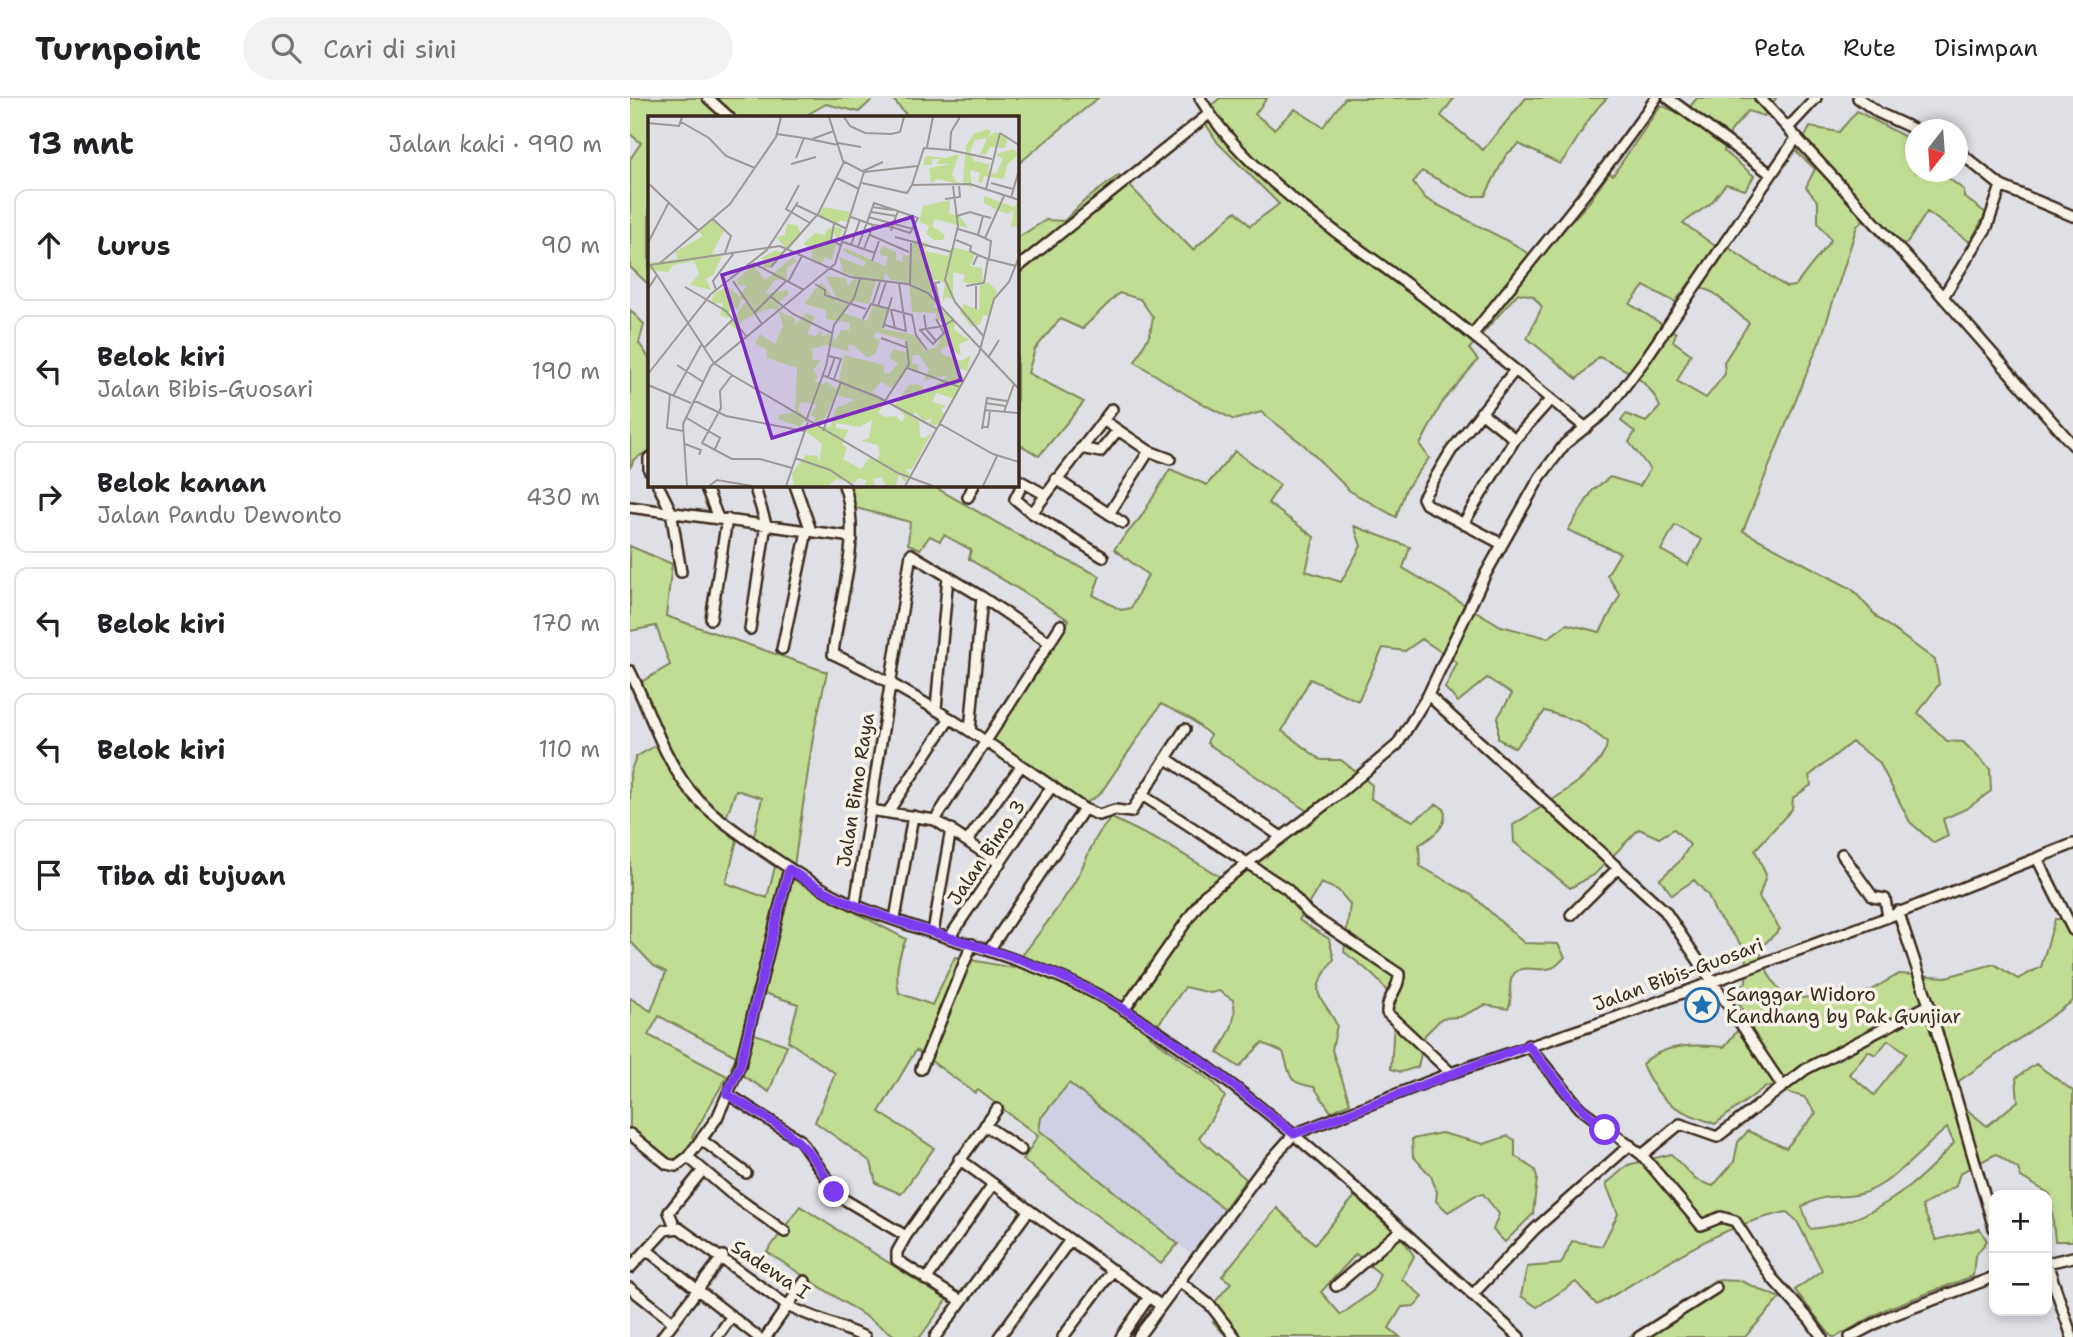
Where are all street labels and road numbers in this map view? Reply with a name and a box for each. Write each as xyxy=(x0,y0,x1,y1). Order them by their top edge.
street label: Jalan Bimo Raya xyxy=(831,711,880,869)
street label: Jalan Bimo 3 xyxy=(942,795,1031,910)
street label: Jalan Bibis-Guosari xyxy=(1590,932,1767,1017)
street label: Sadewa I xyxy=(727,1234,815,1305)

